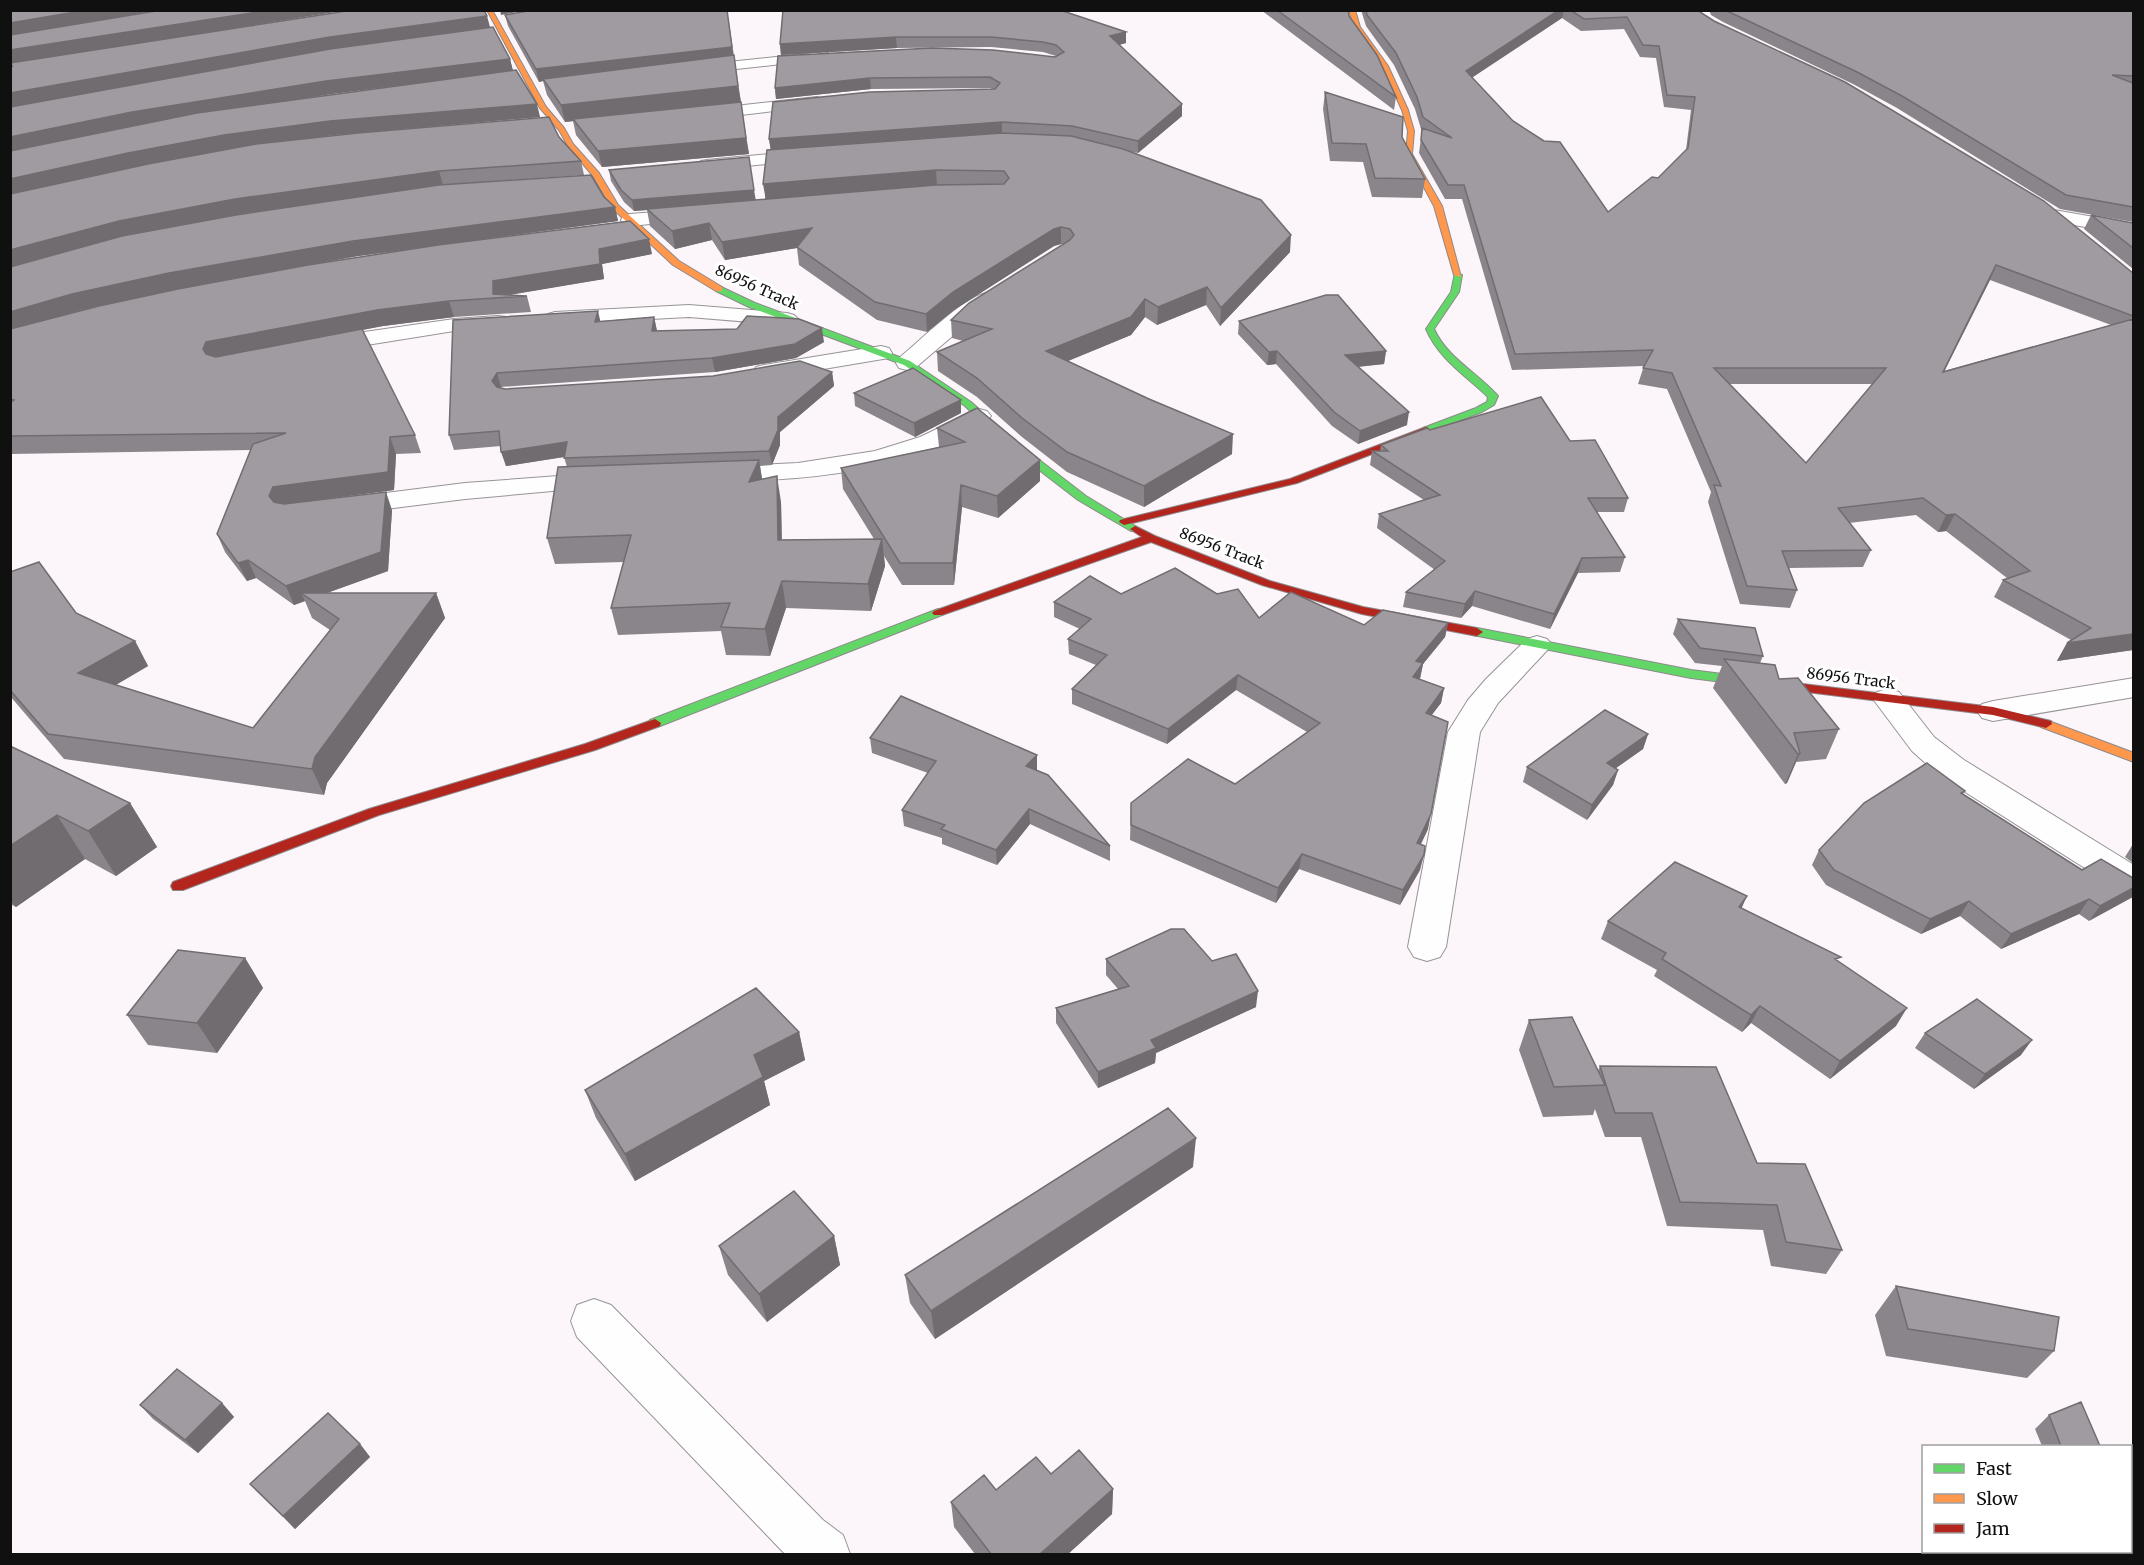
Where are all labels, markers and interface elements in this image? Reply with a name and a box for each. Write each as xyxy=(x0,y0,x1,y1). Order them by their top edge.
street label: 86956 Track xyxy=(712,260,802,314)
street label: 86956 Track xyxy=(1177,523,1268,573)
street label: 86956 Track xyxy=(1805,663,1897,693)
legend xyxy=(1922,1445,2132,1553)
text: Fast xyxy=(1976,1457,2012,1480)
text: Slow xyxy=(1976,1487,2019,1510)
text: Jam xyxy=(1975,1517,2010,1540)

